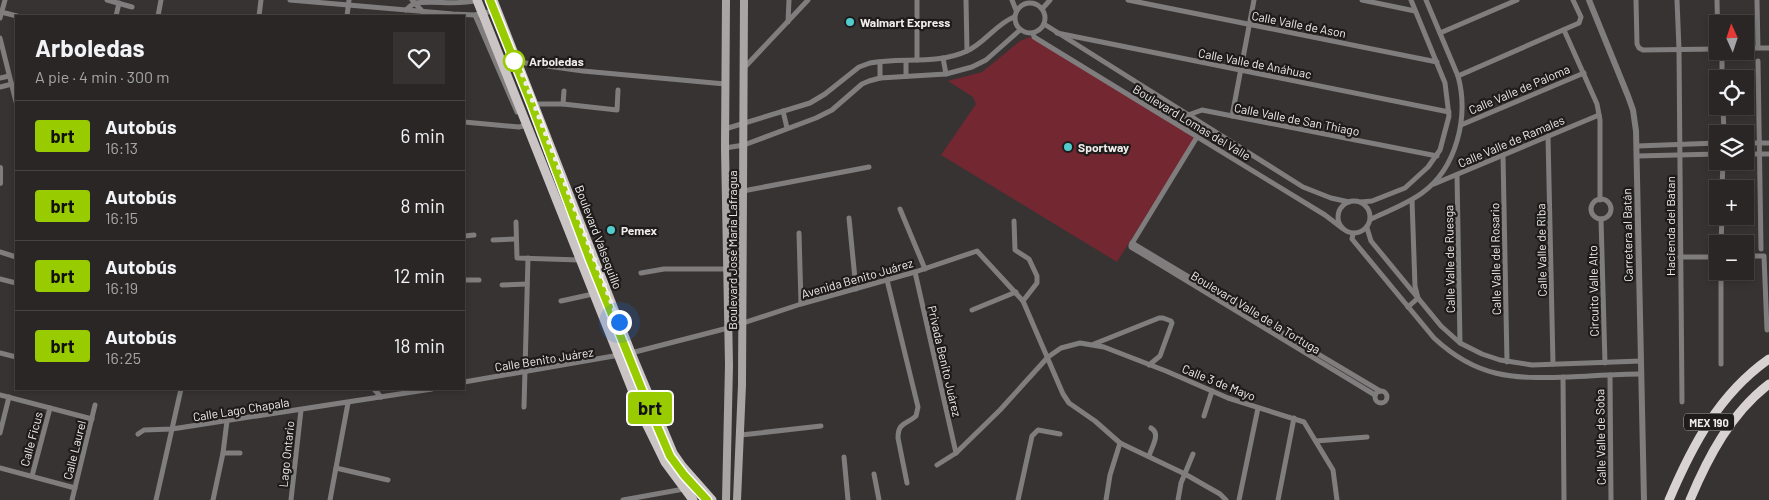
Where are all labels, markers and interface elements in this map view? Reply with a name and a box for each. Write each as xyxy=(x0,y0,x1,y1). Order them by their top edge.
street label: Calle Valle de Ason xyxy=(1251,8,1347,40)
place label: Walmart Express xyxy=(860,15,950,29)
north arrow xyxy=(1709,15,1754,60)
map controls xyxy=(1709,15,1754,280)
marker: Walmart Express xyxy=(844,16,856,28)
button: heart xyxy=(393,32,445,84)
text: Arboledas xyxy=(35,33,144,62)
street label: Calle Valle de Anáhuac xyxy=(1197,45,1313,81)
marker: Arboledas xyxy=(503,50,525,72)
place label: Arboledas xyxy=(529,54,584,68)
street label: Calle Valle de Paloma xyxy=(1466,61,1572,117)
text: A pie · 4 min · 300 m xyxy=(35,67,170,86)
button: locate xyxy=(1709,70,1754,115)
street label: Boulevard Lomas del Valle xyxy=(1131,81,1253,163)
street label: Calle Valle de San Thiago xyxy=(1233,100,1361,138)
street label: Calle Valle de Ramales xyxy=(1456,112,1567,170)
text: Autobús xyxy=(105,115,176,138)
text: 6 min xyxy=(401,124,445,147)
text: brt xyxy=(50,125,75,147)
button: layers xyxy=(1709,125,1754,170)
text: 16:13 xyxy=(105,138,138,157)
place label: Sportway xyxy=(1078,140,1129,154)
marker: Sportway xyxy=(1062,141,1074,153)
street label: Boulevard José María Lafragua xyxy=(725,170,739,330)
street label: Hacienda del Batan xyxy=(1663,176,1677,276)
button: + xyxy=(1709,180,1754,225)
street label: Boulevard Valsequillo xyxy=(573,183,625,291)
text: Autobús xyxy=(105,185,176,208)
street label: Carretera al Batán xyxy=(1619,188,1635,282)
text: 8 min xyxy=(401,194,445,217)
text: brt xyxy=(50,195,75,217)
street label: Calle Valle del Rosario xyxy=(1487,203,1503,315)
street label: Calle Valle de Riba xyxy=(1533,203,1549,297)
street label: Calle Valle de Ruesga xyxy=(1441,205,1457,313)
text: 16:15 xyxy=(105,208,138,227)
place label: Pemex xyxy=(621,223,658,237)
marker: Pemex xyxy=(605,224,617,236)
button: − xyxy=(1709,235,1754,280)
street label: Circuito Valle Alto xyxy=(1585,245,1601,337)
text: Autobús xyxy=(105,255,176,278)
street label: Avenida Benito Juárez xyxy=(800,255,914,301)
text: 12 min xyxy=(394,264,445,287)
text: brt xyxy=(50,265,75,287)
street label: Boulevard Valle de la Tortuga xyxy=(1189,268,1323,356)
text: 16:19 xyxy=(105,278,138,297)
street label: Privada Benito Juárez xyxy=(925,304,965,418)
your location xyxy=(607,310,632,335)
text: Autobús xyxy=(105,325,176,348)
text: 18 min xyxy=(394,334,445,357)
text: brt xyxy=(50,335,75,357)
street label: Calle Benito Juárez xyxy=(494,344,594,374)
text: 16:25 xyxy=(105,348,141,367)
street label: Calle 3 de Mayo xyxy=(1180,361,1258,403)
street label: Calle Valle de Soba xyxy=(1592,389,1608,485)
line badge: brt xyxy=(621,392,679,424)
street label: Calle Lago Chapala xyxy=(192,394,290,424)
text: brt xyxy=(638,397,662,419)
street label: Calle Ficus xyxy=(17,410,45,468)
road number: MEX 190 xyxy=(1684,414,1734,431)
street label: Calle Laurel xyxy=(60,419,88,481)
street label: Lago Ontario xyxy=(276,420,296,488)

